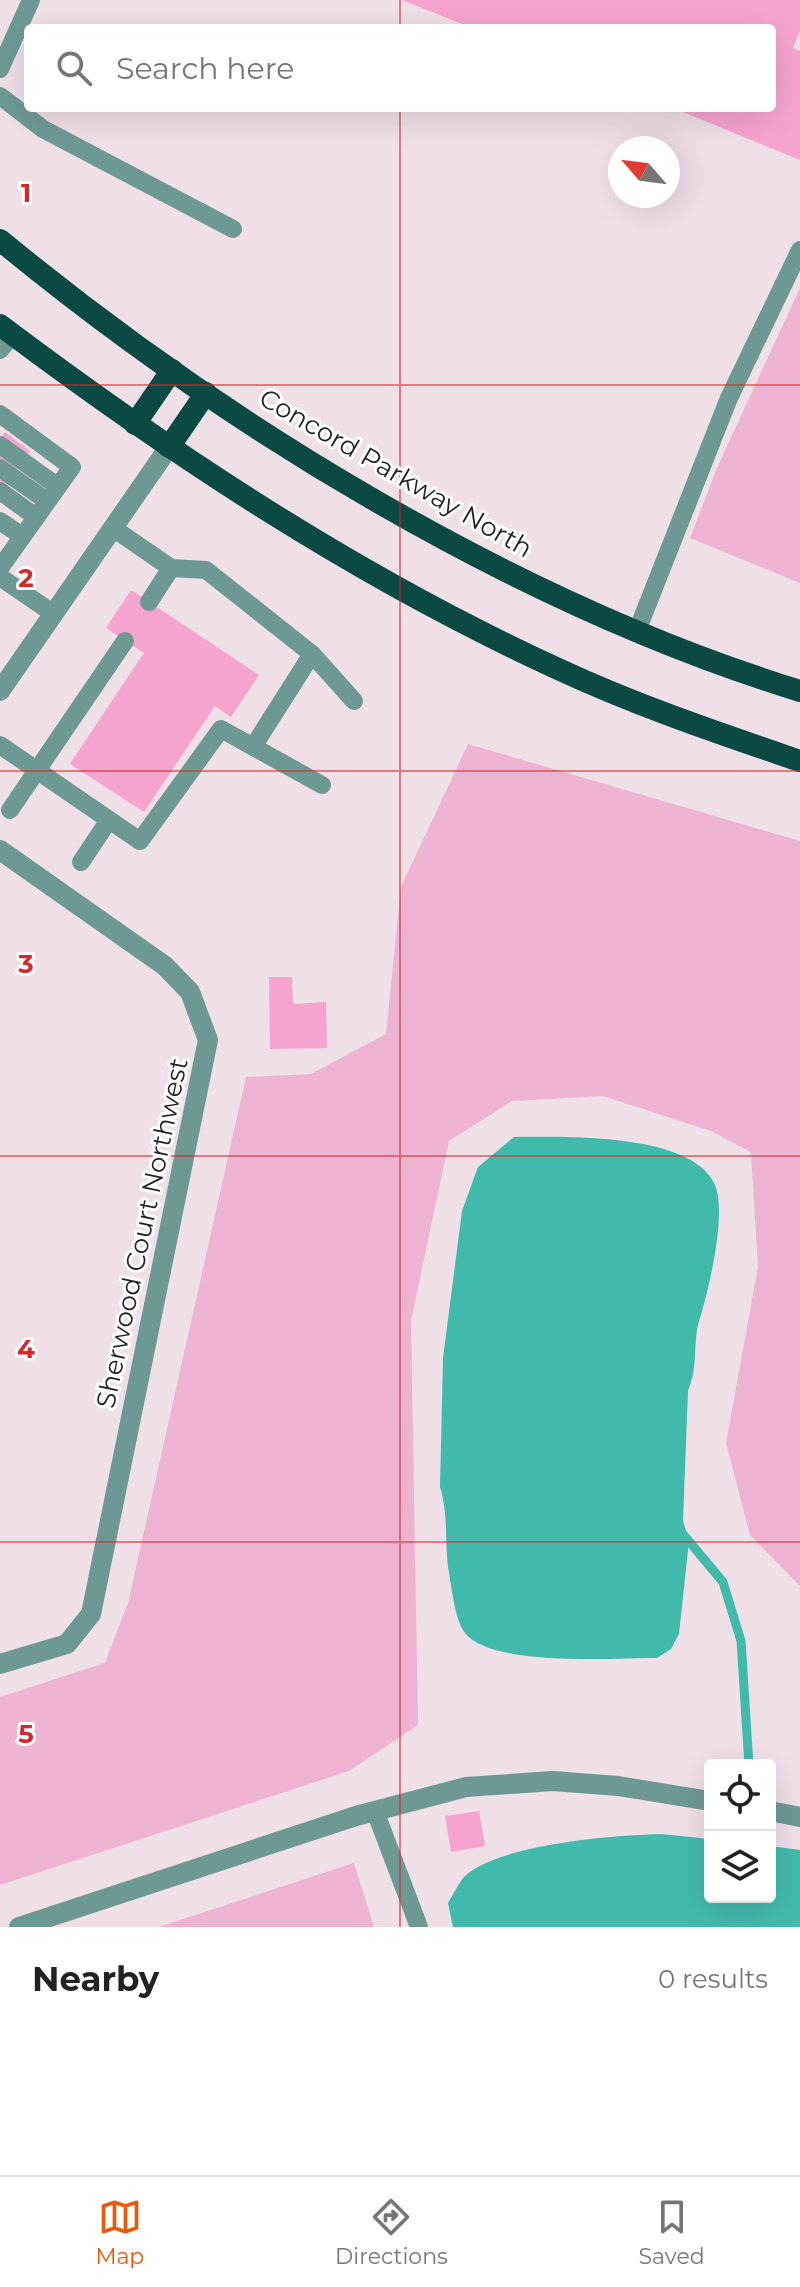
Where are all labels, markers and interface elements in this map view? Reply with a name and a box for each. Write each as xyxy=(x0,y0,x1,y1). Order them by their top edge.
search box xyxy=(24,24,776,112)
icon: search xyxy=(52,46,96,90)
text: Search here xyxy=(116,50,294,87)
north arrow xyxy=(608,136,680,208)
text: 1 xyxy=(21,177,31,209)
street label: Concord Parkway North xyxy=(254,382,538,564)
text: 2 xyxy=(18,562,34,594)
text: 3 xyxy=(17,948,34,980)
street label: Sherwood Court Northwest xyxy=(89,1055,195,1411)
text: 4 xyxy=(17,1333,35,1365)
text: 5 xyxy=(18,1718,34,1750)
map controls xyxy=(704,1759,776,1903)
button: locate xyxy=(704,1759,776,1831)
button: layers xyxy=(704,1831,776,1903)
text: Nearby xyxy=(32,1958,159,2000)
text: 0 results xyxy=(658,1963,768,1995)
tab: Map xyxy=(95,2195,144,2270)
tab: Directions xyxy=(335,2195,448,2270)
tab: Saved xyxy=(639,2195,705,2270)

